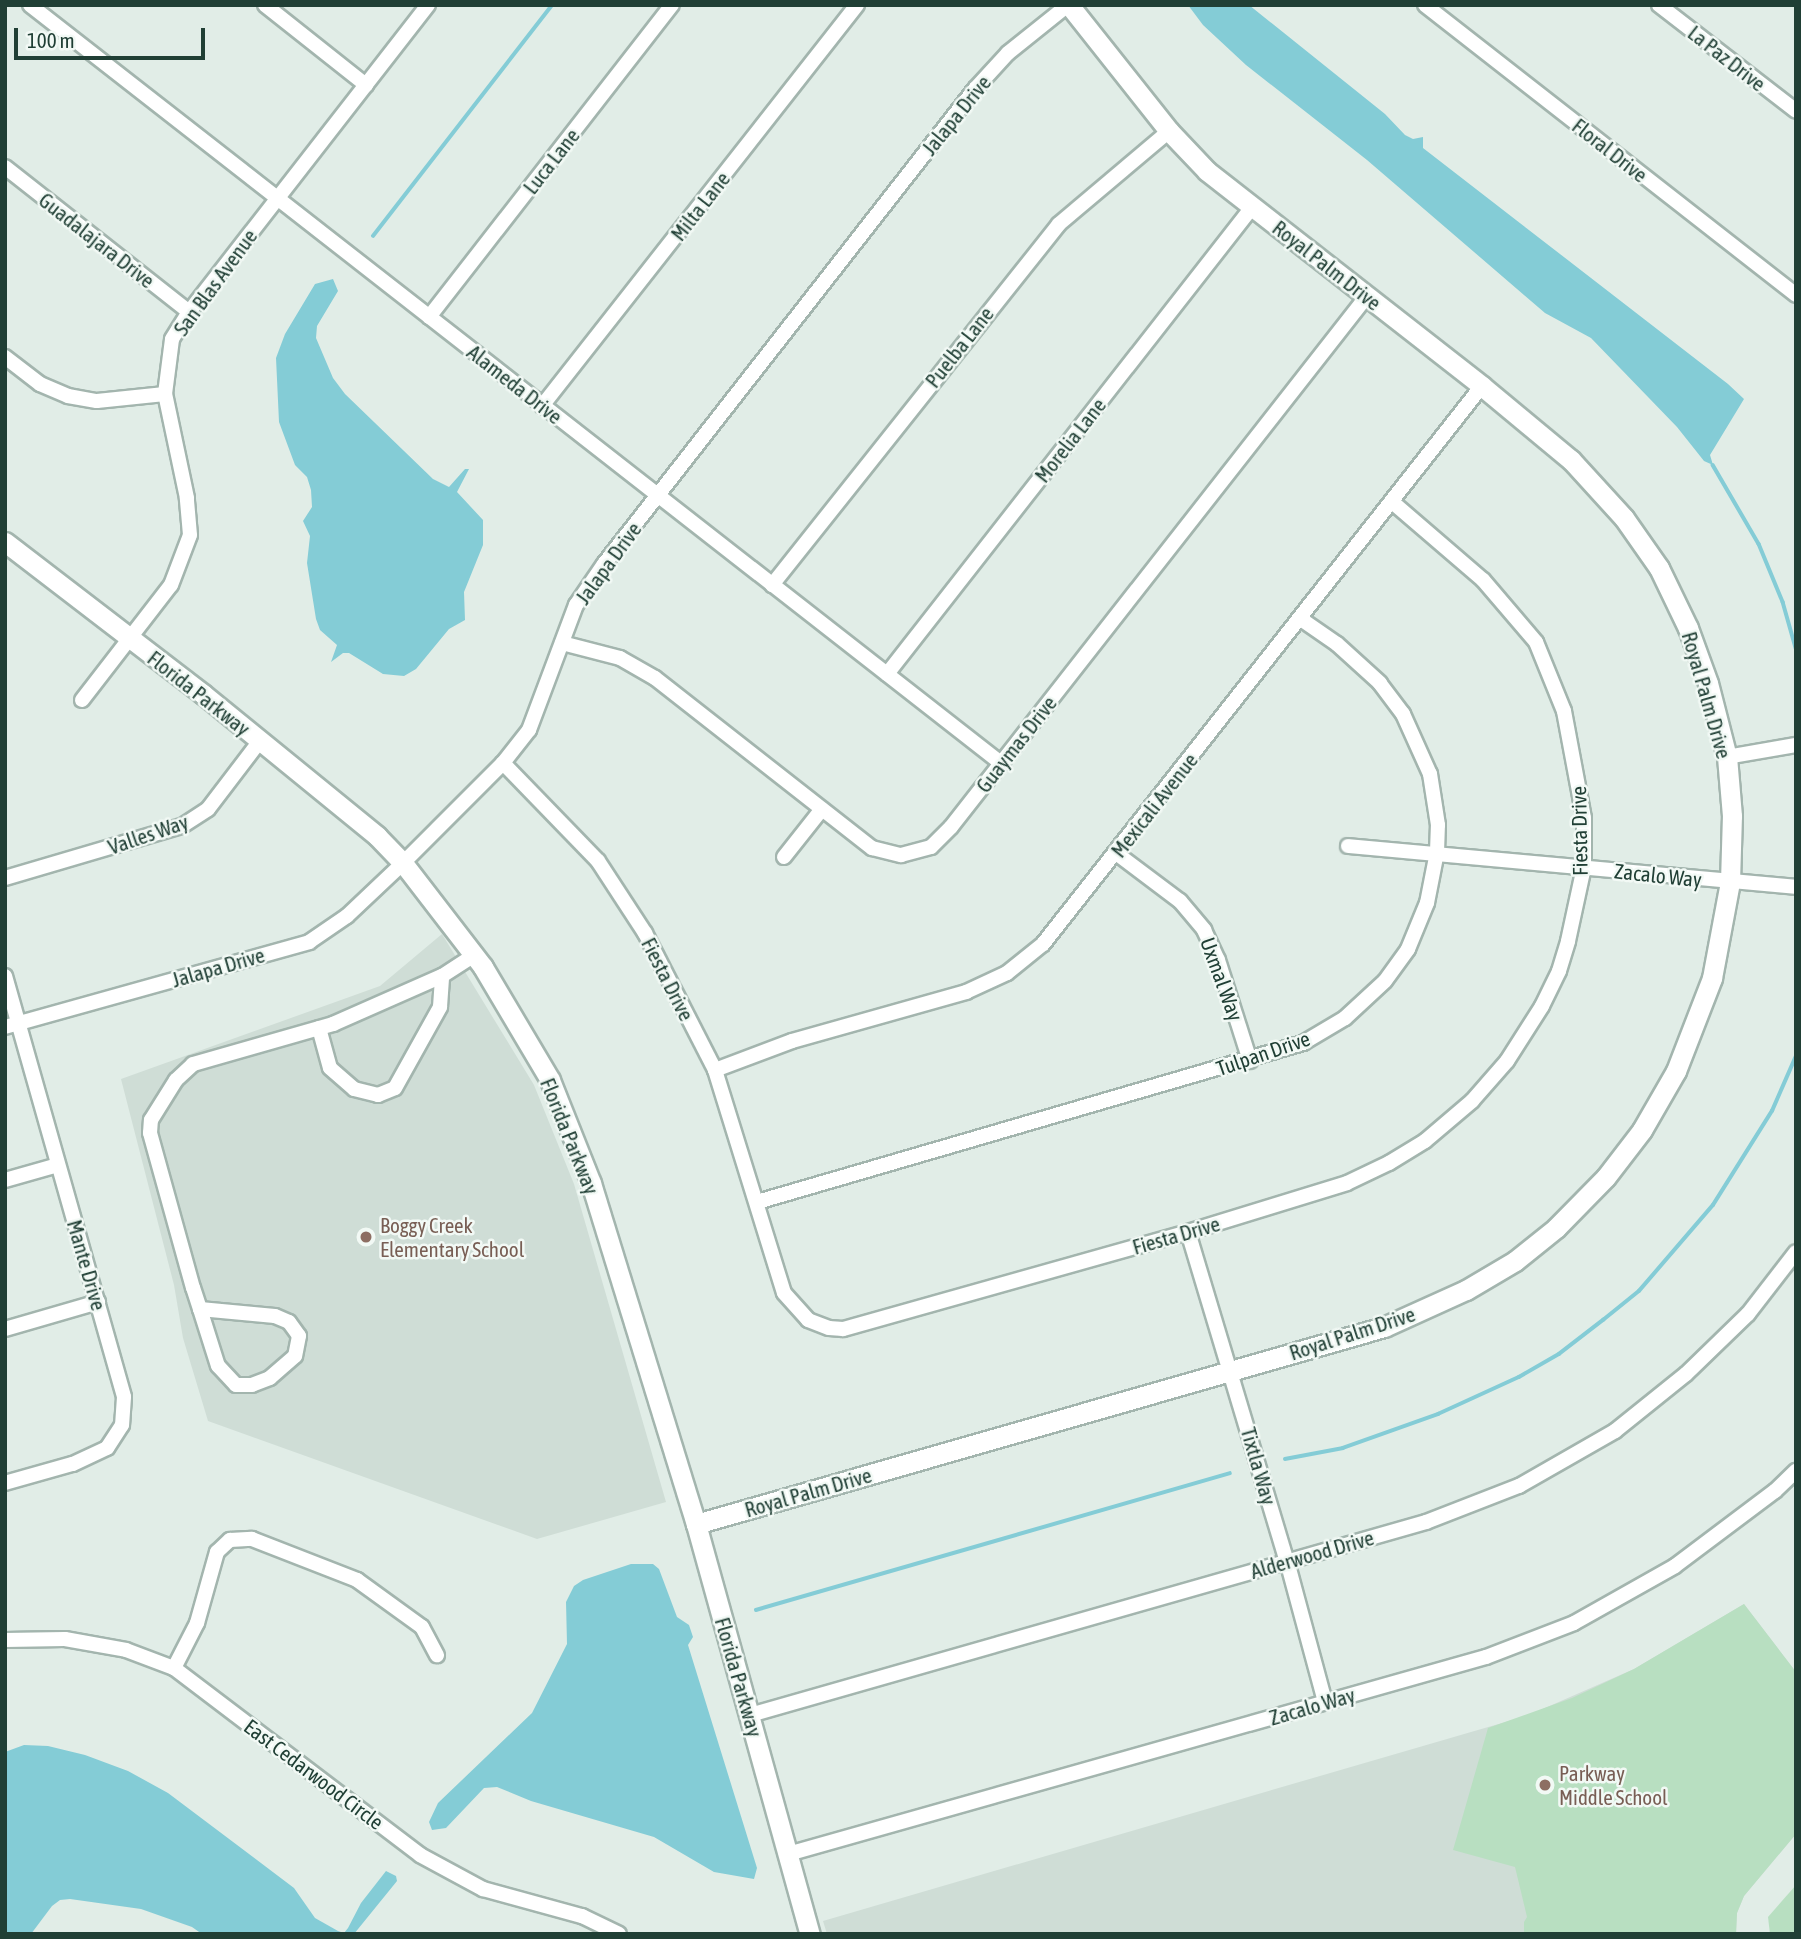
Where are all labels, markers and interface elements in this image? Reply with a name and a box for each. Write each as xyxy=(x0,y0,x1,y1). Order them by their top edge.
scale bar xyxy=(18,14,208,58)
street label: La Paz Drive xyxy=(1683,20,1771,96)
text: 100 m xyxy=(27,28,75,52)
street label: Jalapa Drive xyxy=(916,70,996,160)
street label: Floral Drive xyxy=(1567,113,1653,187)
street label: Luca Lane xyxy=(518,123,584,199)
street label: Milta Lane xyxy=(665,166,735,246)
street label: Guadalajara Drive xyxy=(34,187,160,293)
street label: Royal Palm Drive xyxy=(1268,215,1386,315)
street label: San Blas Avenue xyxy=(168,224,262,340)
street label: Puelba Lane xyxy=(920,302,998,392)
street label: Alameda Drive xyxy=(463,339,567,429)
street label: Morelia Lane xyxy=(1029,393,1111,487)
street label: Jalapa Drive xyxy=(570,517,646,609)
street label: Royal Palm Drive xyxy=(1677,629,1737,761)
street label: Florida Parkway xyxy=(143,645,255,741)
street label: Guaymas Drive xyxy=(970,691,1062,797)
street label: Mexicali Avenue xyxy=(1105,748,1203,862)
street label: Fiesta Drive xyxy=(1566,786,1592,876)
street label: Valles Way xyxy=(105,809,191,859)
street label: Zacalo Way xyxy=(1613,858,1703,892)
street label: Fiesta Drive xyxy=(636,933,700,1025)
street label: Uxmal Way xyxy=(1195,934,1249,1024)
street label: Jalapa Drive xyxy=(169,942,267,992)
street label: Tulpan Drive xyxy=(1213,1025,1313,1081)
street label: Florida Parkway xyxy=(535,1074,605,1198)
street label: Fiesta Drive xyxy=(1129,1211,1223,1259)
place label: Boggy Creek Elementary School xyxy=(380,1212,524,1262)
street label: Mante Drive xyxy=(62,1217,112,1313)
marker: Boggy Creek Elementary School xyxy=(358,1229,374,1245)
street label: Royal Palm Drive xyxy=(1286,1301,1418,1365)
street label: Tixtla Way xyxy=(1236,1424,1282,1508)
street label: Royal Palm Drive xyxy=(742,1462,874,1522)
street label: Alderwood Drive xyxy=(1247,1524,1377,1584)
street label: Florida Parkway xyxy=(710,1614,768,1740)
street label: Zacalo Way xyxy=(1266,1682,1358,1730)
street label: East Cedarwood Circle xyxy=(239,1713,389,1835)
place label: Parkway Middle School xyxy=(1559,1760,1668,1810)
marker: Parkway Middle School xyxy=(1537,1777,1553,1793)

